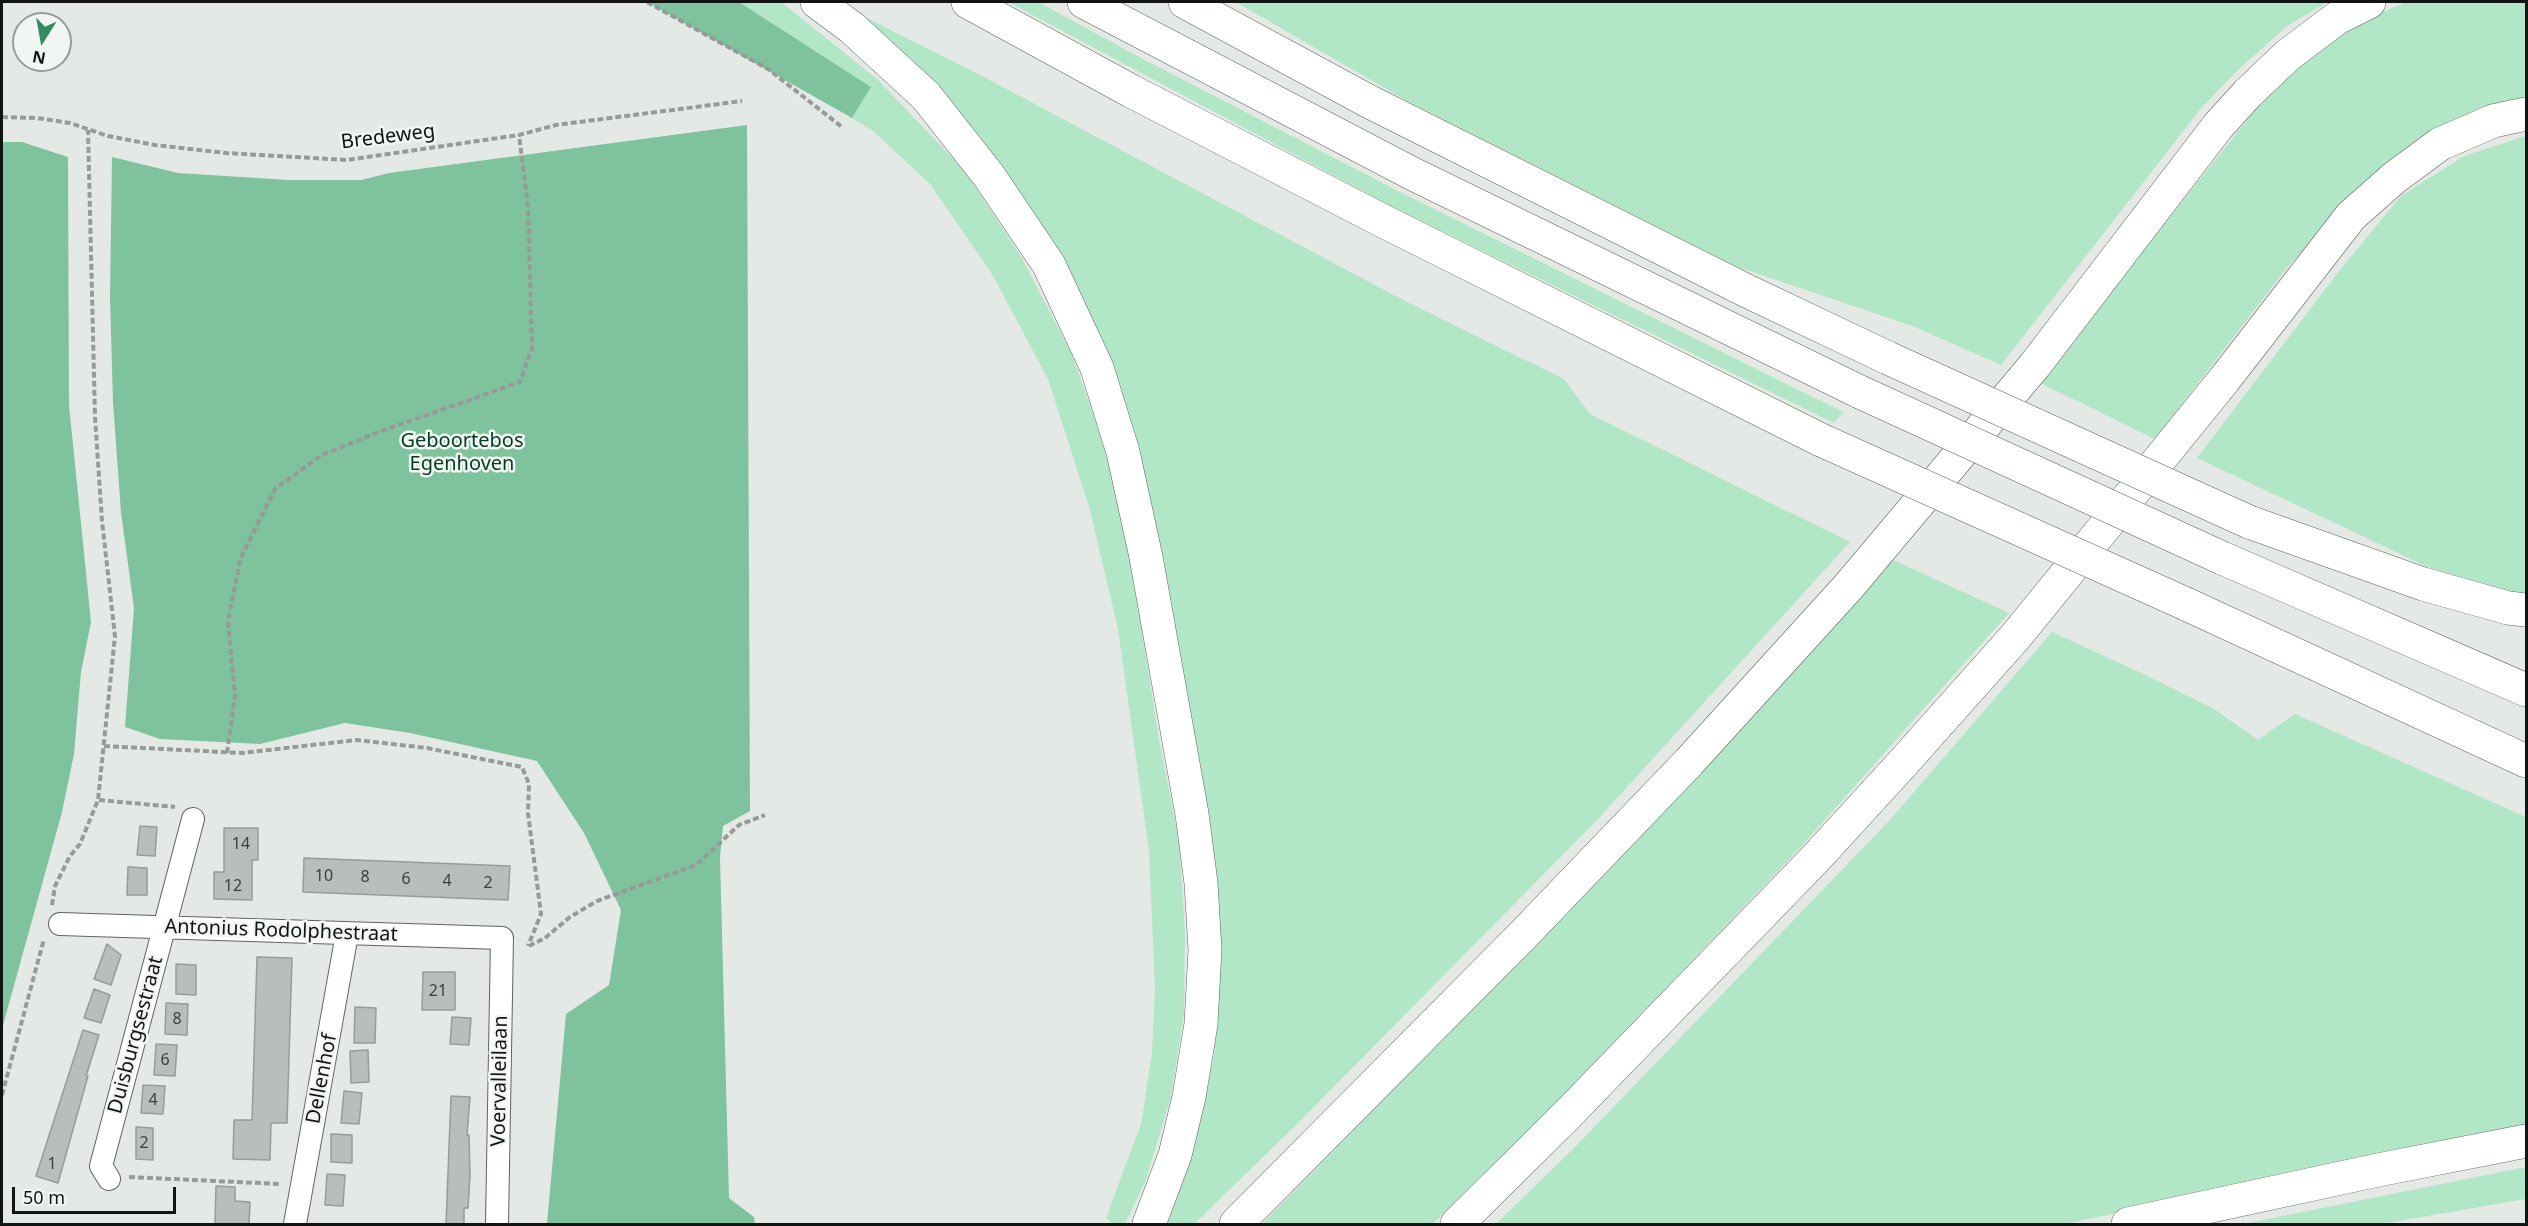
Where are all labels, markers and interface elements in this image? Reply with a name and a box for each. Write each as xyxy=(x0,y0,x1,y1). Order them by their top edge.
north arrow xyxy=(12,12,72,72)
text: N xyxy=(30,46,47,70)
street label: Bredeweg xyxy=(340,119,436,155)
park label: Geboortebos Egenhoven xyxy=(400,429,524,476)
house number: 14 xyxy=(232,834,250,854)
house number: 10 xyxy=(315,866,333,886)
house number: 8 xyxy=(360,867,370,887)
house number: 6 xyxy=(401,869,411,889)
house number: 4 xyxy=(442,871,452,891)
house number: 2 xyxy=(483,873,493,893)
house number: 12 xyxy=(224,876,242,896)
street label: Antonius Rodolphestraat xyxy=(164,915,398,947)
street label: Duisburgsestraat xyxy=(103,954,169,1116)
house number: 21 xyxy=(429,981,447,1001)
house number: 8 xyxy=(172,1009,182,1029)
street label: Voervalleilaan xyxy=(487,1015,513,1147)
street label: Dellenhof xyxy=(302,1032,342,1126)
house number: 6 xyxy=(160,1050,170,1070)
house number: 4 xyxy=(148,1090,158,1110)
house number: 2 xyxy=(139,1133,149,1153)
house number: 1 xyxy=(47,1154,57,1174)
scale bar xyxy=(15,1175,178,1213)
text: 50 m xyxy=(23,1185,65,1209)

